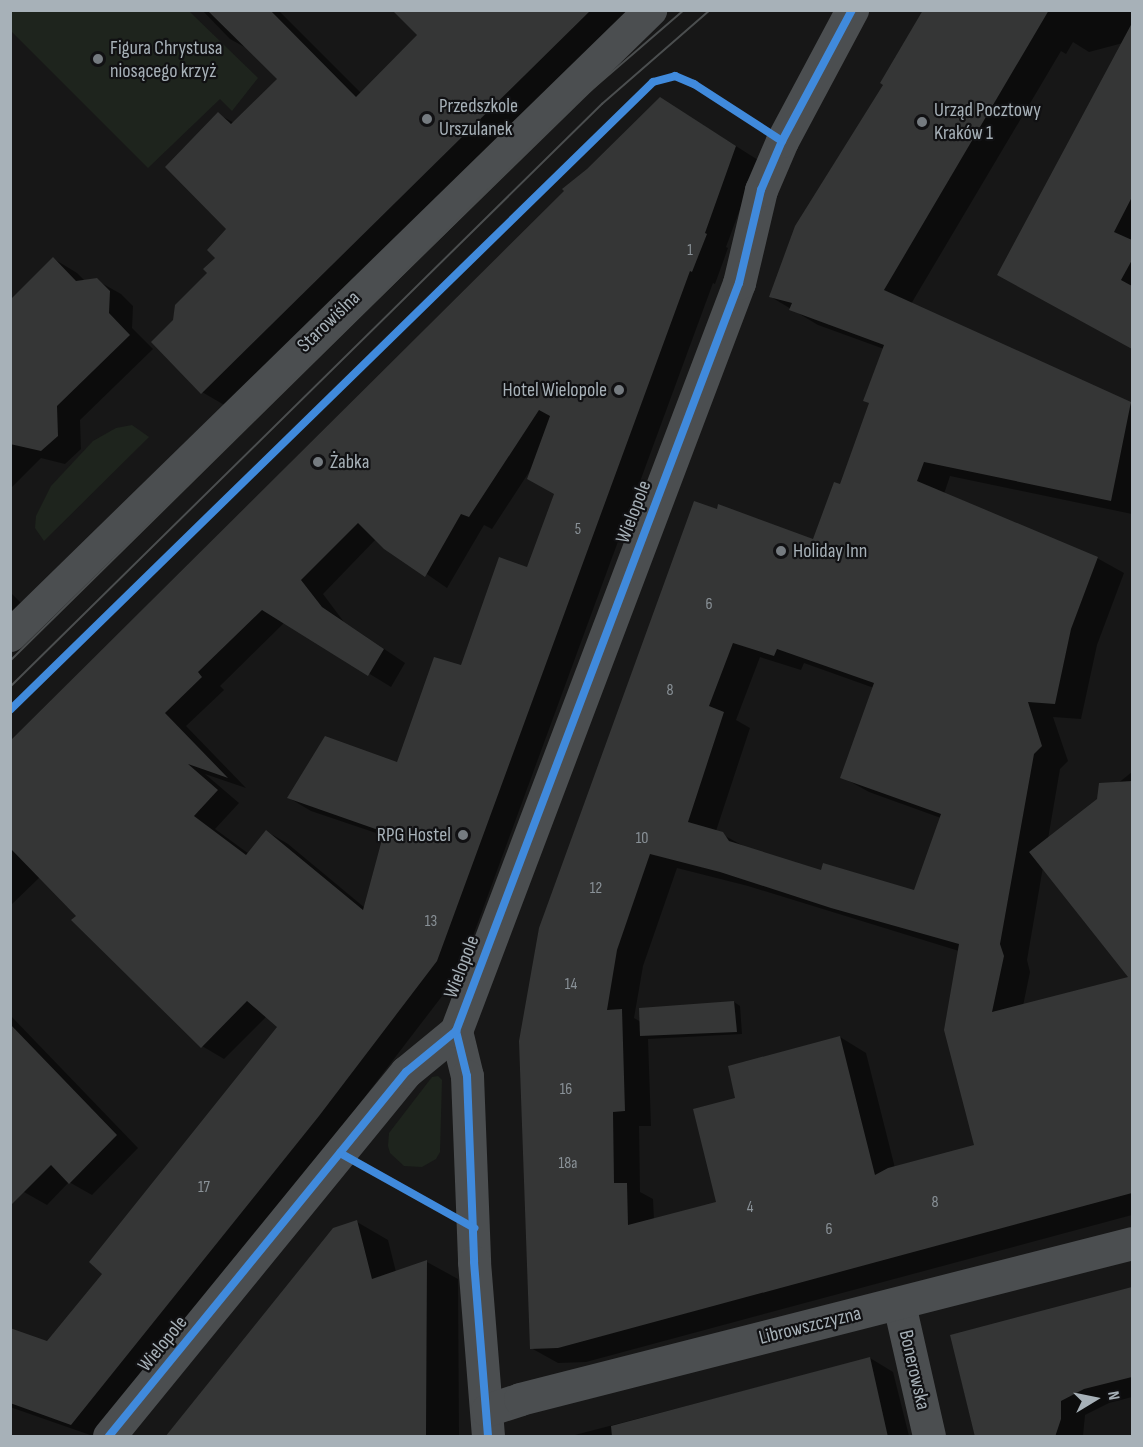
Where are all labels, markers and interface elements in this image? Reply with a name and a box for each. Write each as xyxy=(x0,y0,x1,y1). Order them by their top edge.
place label: Figura Chrystusa niosącego krzyż xyxy=(110,36,223,83)
marker: Figura Chrystusa niosącego krzyż xyxy=(91,52,105,66)
place label: Przedszkole Urszulanek xyxy=(439,95,518,142)
place label: Urząd Pocztowy Kraków 1 xyxy=(934,98,1041,145)
marker: Przedszkole Urszulanek xyxy=(420,112,434,126)
marker: Urząd Pocztowy Kraków 1 xyxy=(915,115,929,129)
house number: 1 xyxy=(687,241,693,261)
street label: Starowiślna xyxy=(293,286,365,358)
place label: Hotel Wielopole xyxy=(503,378,607,402)
marker: Hotel Wielopole xyxy=(612,383,626,397)
place label: Żabka xyxy=(330,450,369,474)
marker: Żabka xyxy=(311,455,325,469)
street label: Wielopole xyxy=(611,477,657,547)
house number: 5 xyxy=(575,520,581,540)
place label: Holiday Inn xyxy=(793,539,867,563)
marker: Holiday Inn xyxy=(774,544,788,558)
house number: 6 xyxy=(705,595,713,615)
house number: 8 xyxy=(666,681,674,701)
place label: RPG Hostel xyxy=(377,823,451,847)
marker: RPG Hostel xyxy=(456,828,470,842)
house number: 10 xyxy=(636,829,648,849)
house number: 12 xyxy=(590,879,602,899)
house number: 13 xyxy=(425,912,437,932)
street label: Wielopole xyxy=(439,932,485,1002)
house number: 14 xyxy=(565,975,577,995)
house number: 16 xyxy=(560,1080,572,1100)
house number: 18a xyxy=(559,1154,577,1174)
house number: 17 xyxy=(198,1178,210,1198)
house number: 8 xyxy=(931,1193,939,1213)
house number: 4 xyxy=(747,1198,753,1218)
house number: 6 xyxy=(825,1220,833,1240)
street label: Librowszczyzna xyxy=(756,1302,864,1350)
street label: Wielopole xyxy=(133,1311,193,1377)
street label: Bonerowska xyxy=(893,1328,935,1412)
north arrow xyxy=(1065,1369,1125,1429)
text: N xyxy=(1103,1390,1123,1402)

